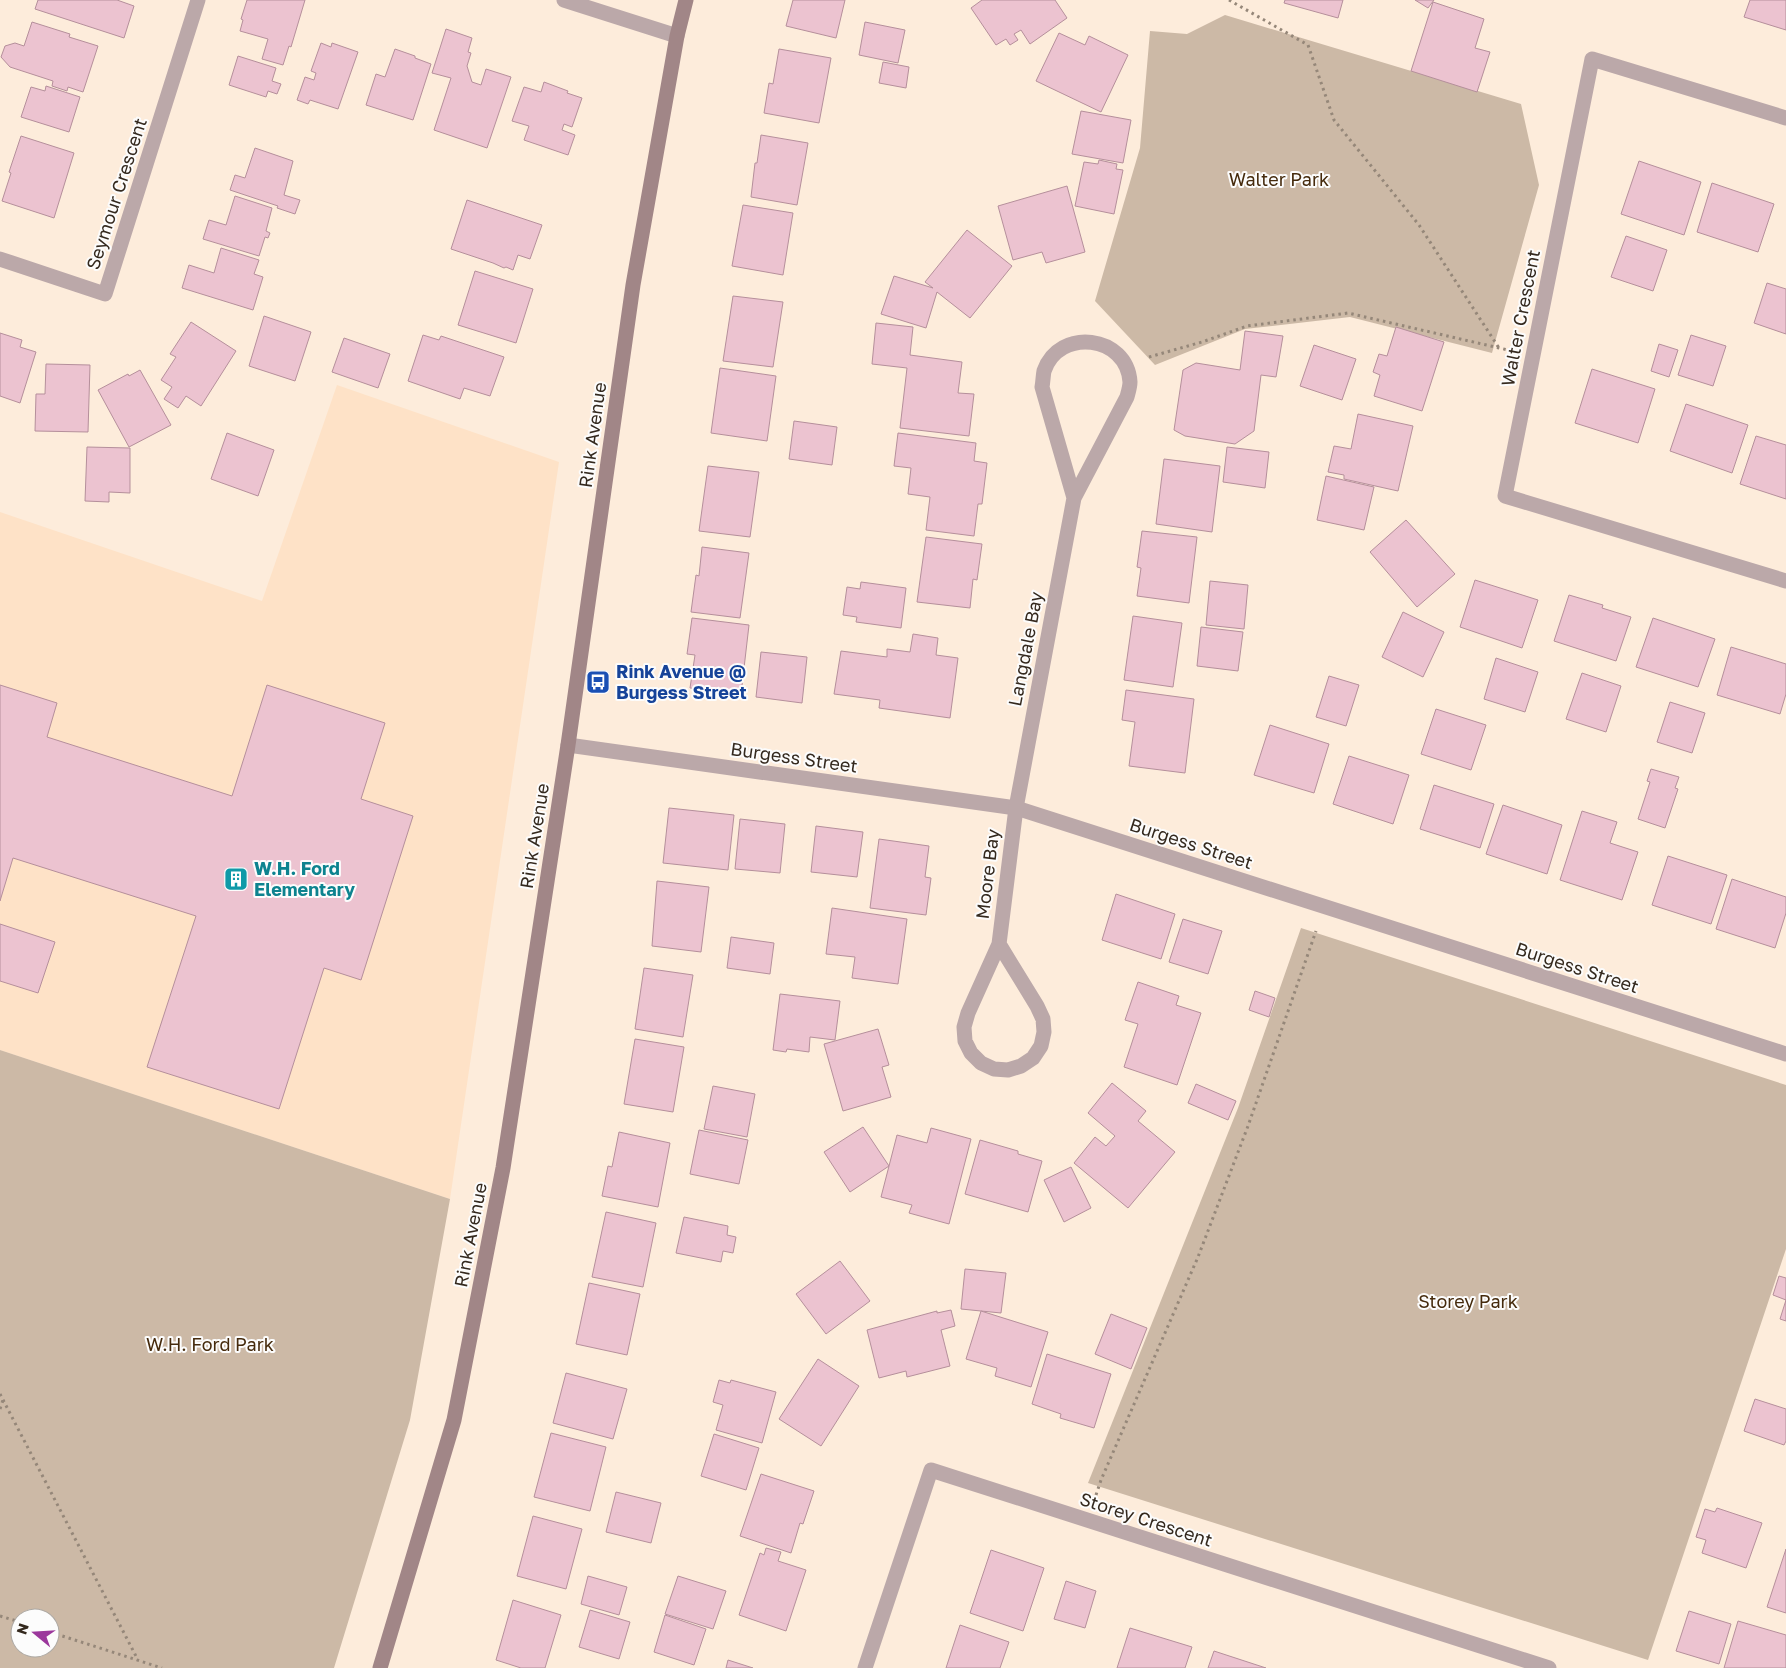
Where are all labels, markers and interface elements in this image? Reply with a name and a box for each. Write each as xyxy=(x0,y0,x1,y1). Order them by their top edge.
street label: Seymour Crescent xyxy=(81,115,151,272)
park label: Walter Park xyxy=(1229,168,1329,190)
street label: Walter Crescent xyxy=(1496,248,1544,388)
street label: Rink Avenue xyxy=(574,381,610,489)
street label: Langdale Bay xyxy=(1003,590,1047,708)
place label: Rink Avenue @ Burgess Street xyxy=(616,660,747,703)
bus stop icon: Rink Avenue @ Burgess Street xyxy=(585,669,611,695)
street label: Burgess Street xyxy=(729,737,859,777)
street label: Rink Avenue xyxy=(515,782,553,890)
street label: Burgess Street xyxy=(1127,813,1256,873)
street label: Moore Bay xyxy=(971,827,1003,920)
place label: W.H. Ford Elementary xyxy=(254,857,355,900)
building icon: W.H. Ford Elementary xyxy=(223,866,249,892)
street label: Burgess Street xyxy=(1513,937,1642,997)
street label: Rink Avenue xyxy=(449,1181,491,1289)
park label: Storey Park xyxy=(1418,1290,1518,1312)
park label: W.H. Ford Park xyxy=(146,1333,274,1355)
street label: Storey Crescent xyxy=(1077,1487,1215,1551)
north arrow xyxy=(10,1608,60,1658)
text: N xyxy=(12,1621,32,1637)

